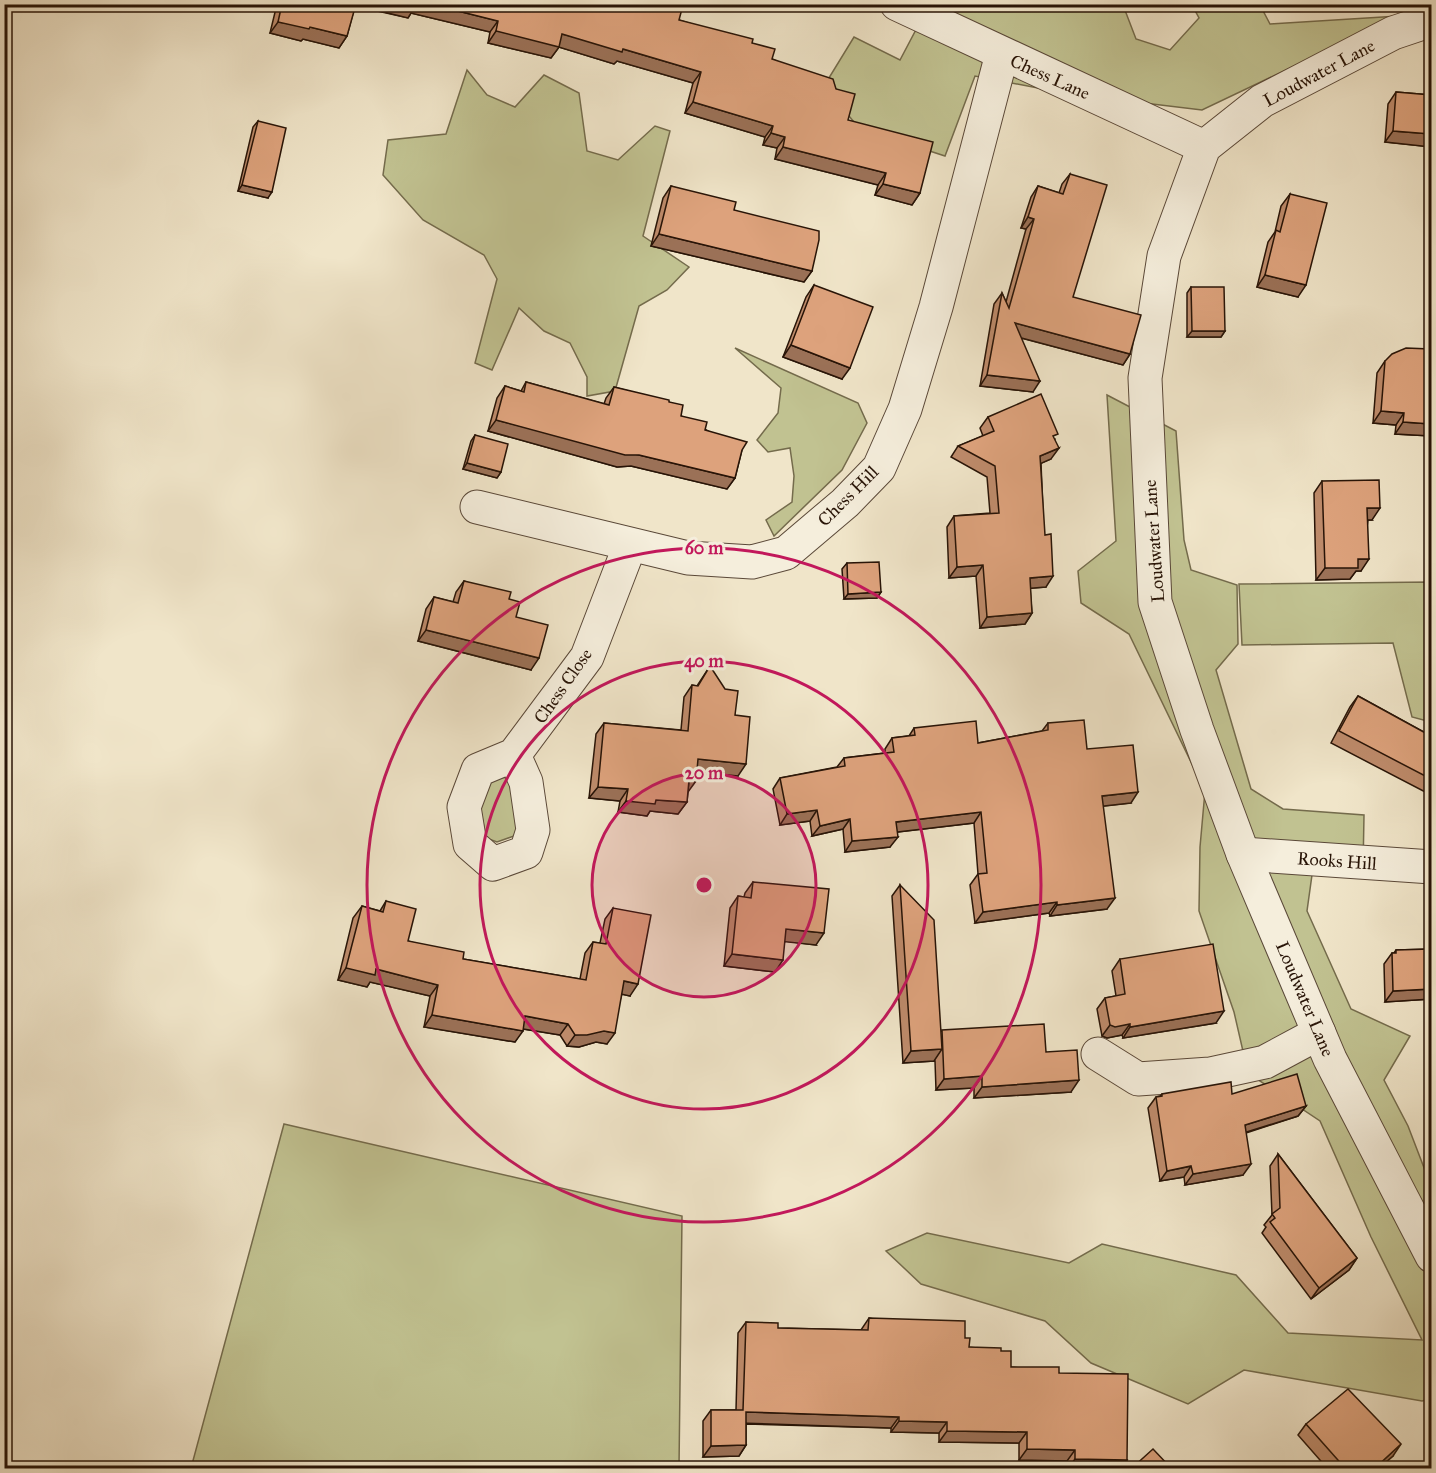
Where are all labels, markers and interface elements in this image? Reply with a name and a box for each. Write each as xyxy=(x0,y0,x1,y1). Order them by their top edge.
street label: Loudwater Lane xyxy=(1260,34,1378,112)
street label: Chess Lane xyxy=(1007,50,1093,104)
street label: Chess Hill xyxy=(813,461,883,531)
street label: Loudwater Lane xyxy=(1139,479,1169,603)
text: 60 m xyxy=(685,537,724,559)
street label: Chess Close xyxy=(529,644,597,728)
text: 40 m xyxy=(684,650,725,673)
text: 20 m xyxy=(685,762,724,784)
street label: Rooks Hill xyxy=(1296,847,1378,875)
centre of rings xyxy=(694,875,714,895)
street label: Loudwater Lane xyxy=(1271,938,1339,1060)

